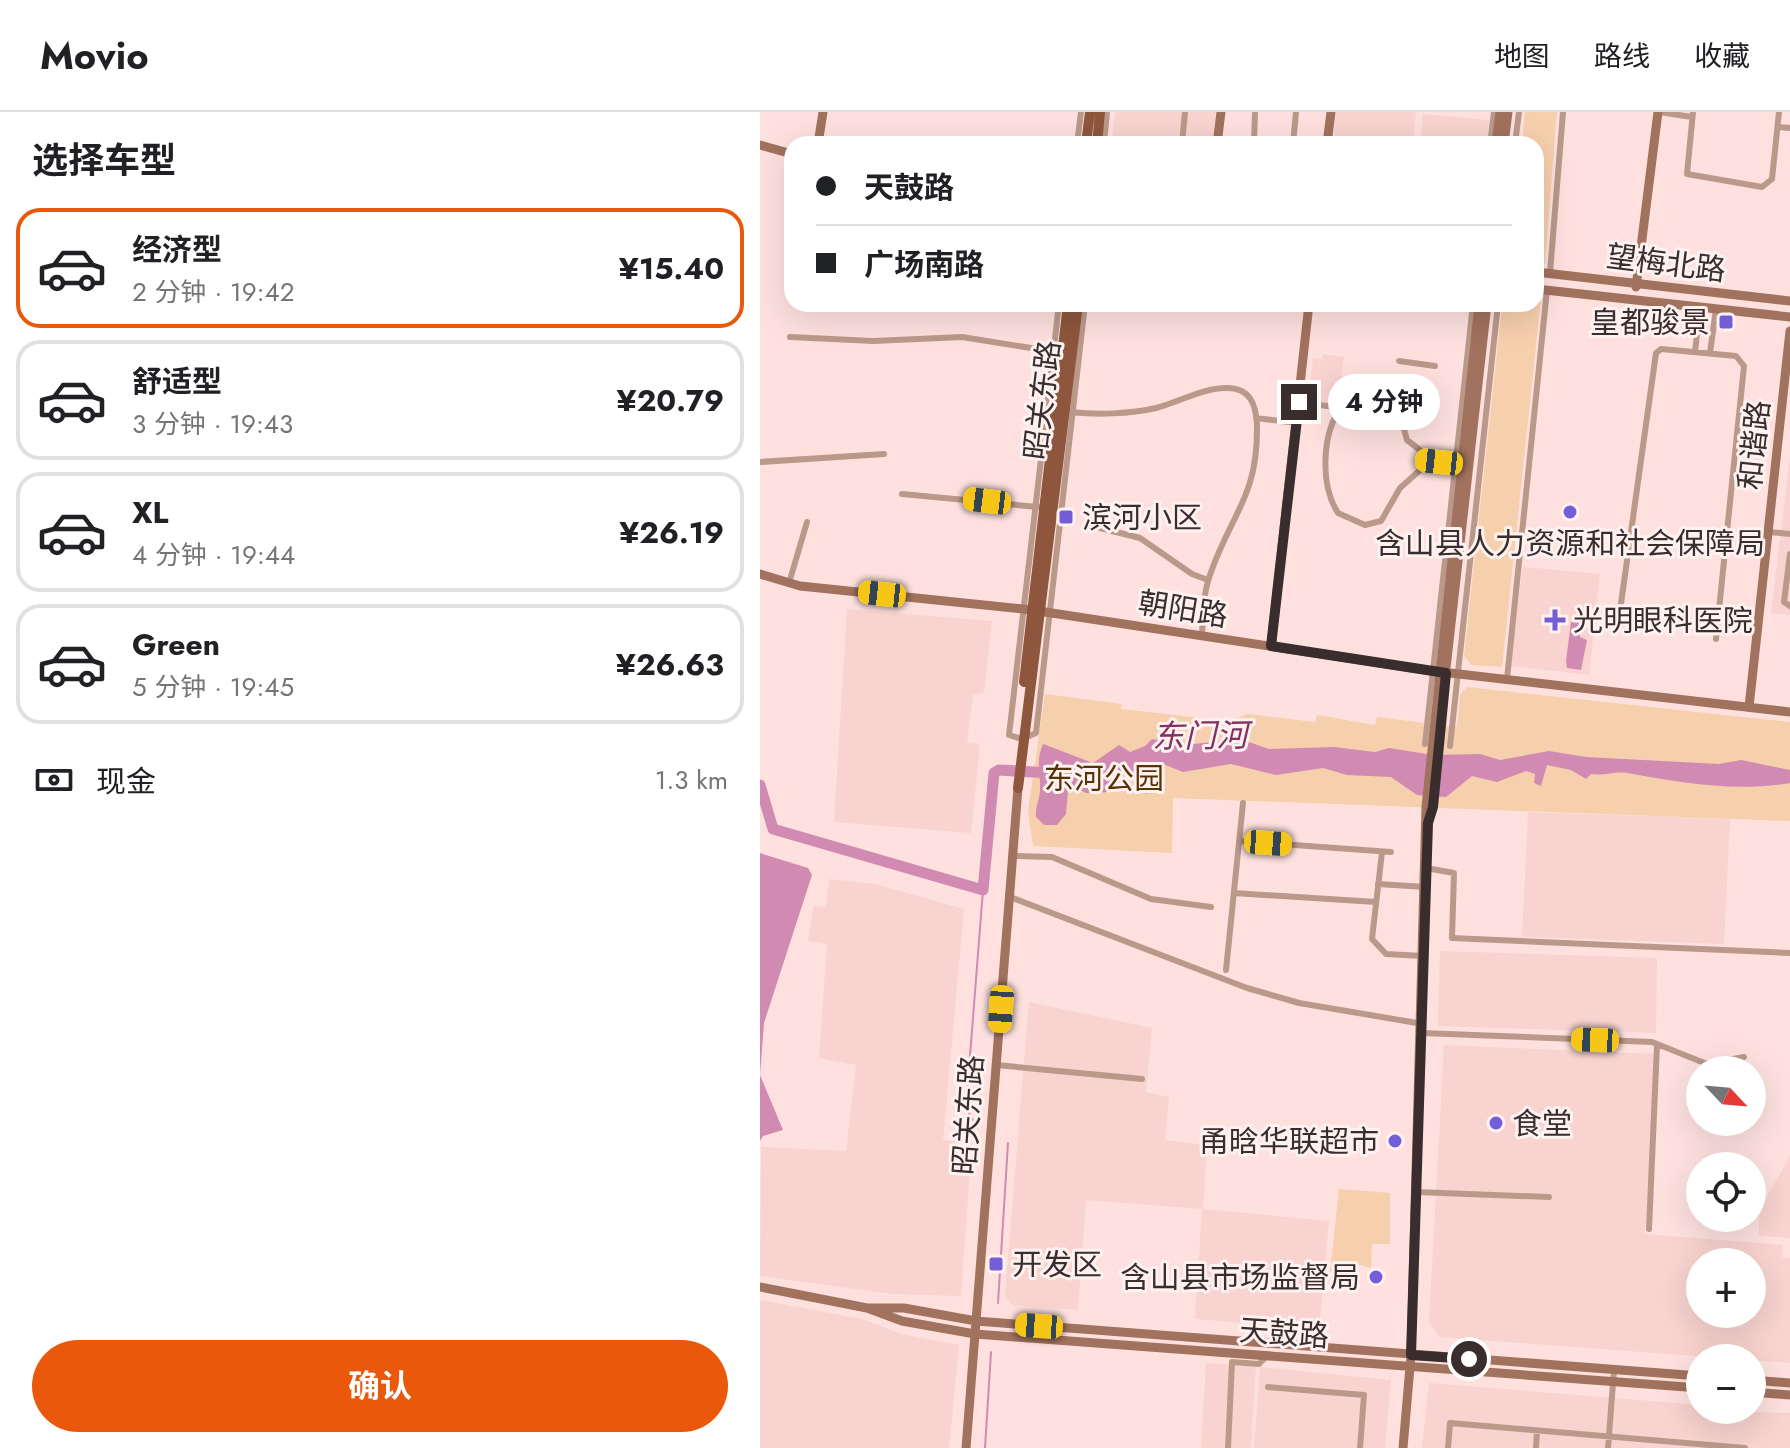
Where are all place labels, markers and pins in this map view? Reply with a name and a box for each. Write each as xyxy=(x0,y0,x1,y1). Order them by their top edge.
place label: 皇都骏景 xyxy=(1590,301,1710,344)
marker: 皇都骏景 xyxy=(1717,313,1735,331)
place label: 滨河小区 xyxy=(1082,496,1202,539)
marker: 含山县人力资源和社会保障局 xyxy=(1561,503,1579,521)
marker: 滨河小区 xyxy=(1057,508,1075,526)
place label: 含山县人力资源和社会保障局 xyxy=(1375,522,1765,565)
place label: 光明眼科医院 xyxy=(1573,599,1753,642)
marker: 光明眼科医院 xyxy=(1544,609,1566,631)
place label: 食堂 xyxy=(1512,1102,1572,1145)
marker: 食堂 xyxy=(1487,1114,1505,1132)
place label: 甬晗华联超市 xyxy=(1199,1120,1379,1163)
marker: 甬晗华联超市 xyxy=(1386,1132,1404,1150)
place label: 开发区 xyxy=(1012,1243,1102,1286)
marker: 开发区 xyxy=(987,1255,1005,1273)
place label: 含山县市场监督局 xyxy=(1120,1256,1360,1299)
marker: 含山县市场监督局 xyxy=(1367,1268,1385,1286)

